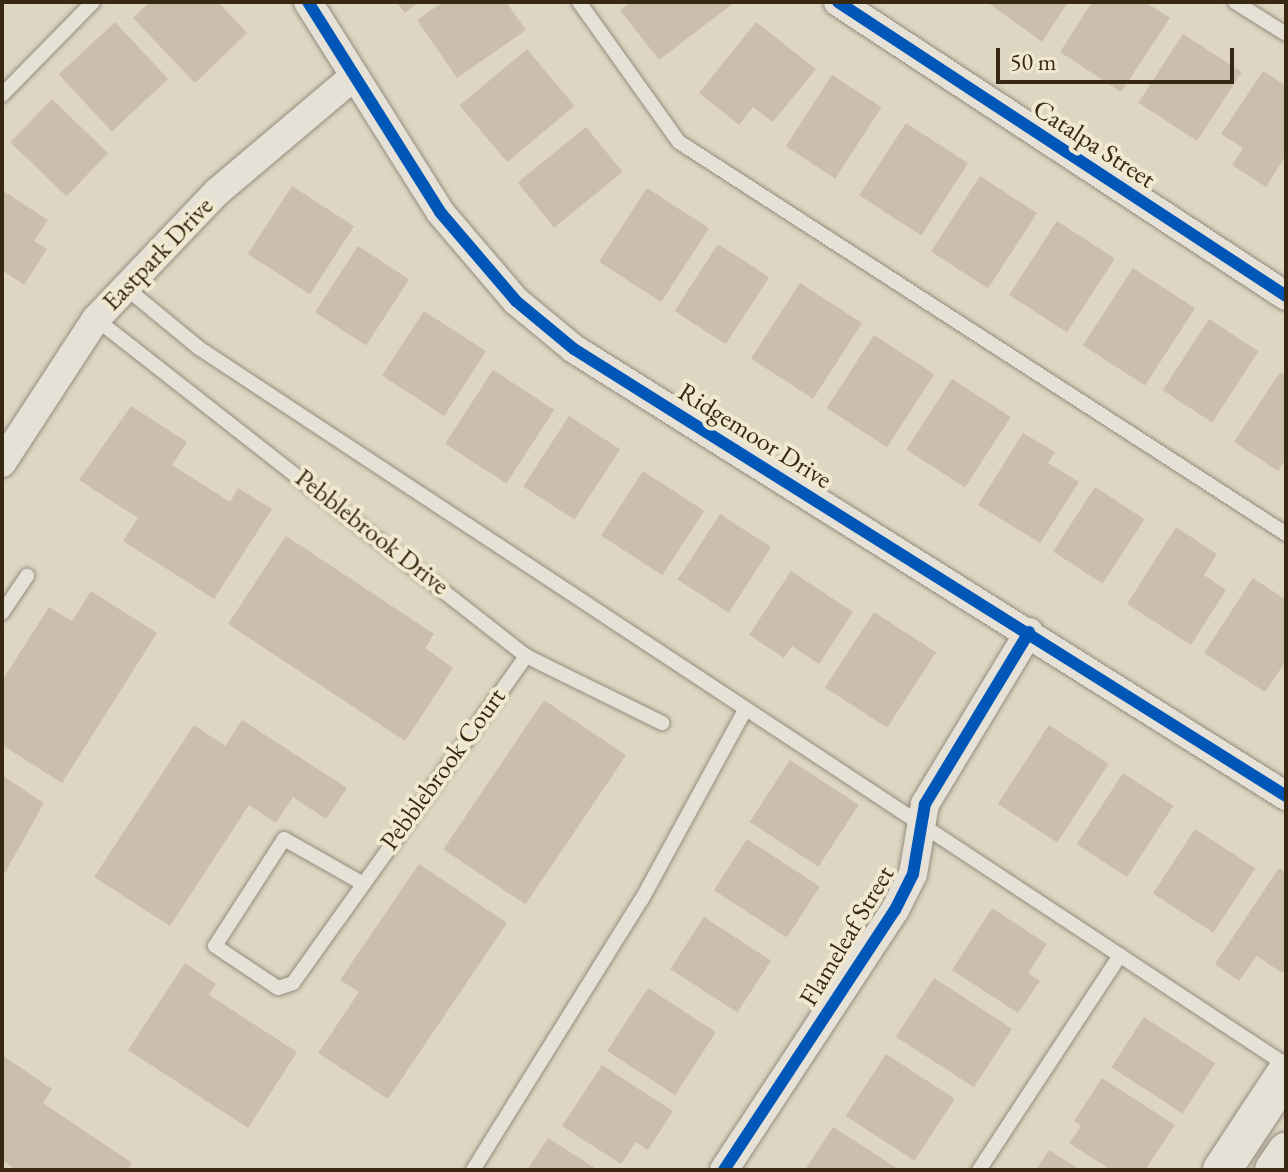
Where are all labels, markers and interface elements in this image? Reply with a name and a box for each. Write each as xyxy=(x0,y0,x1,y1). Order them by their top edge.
scale bar xyxy=(1000,32,1238,82)
text: 50 m xyxy=(1010,46,1057,77)
street label: Catalpa Street xyxy=(1027,93,1161,195)
street label: Eastpark Drive xyxy=(96,191,220,317)
street label: Ridgemoor Drive xyxy=(673,376,837,496)
street label: Pebblebrook Drive xyxy=(289,462,455,602)
street label: Pebblebrook Court xyxy=(374,682,512,856)
street label: Flameleaf Street xyxy=(793,860,901,1012)

